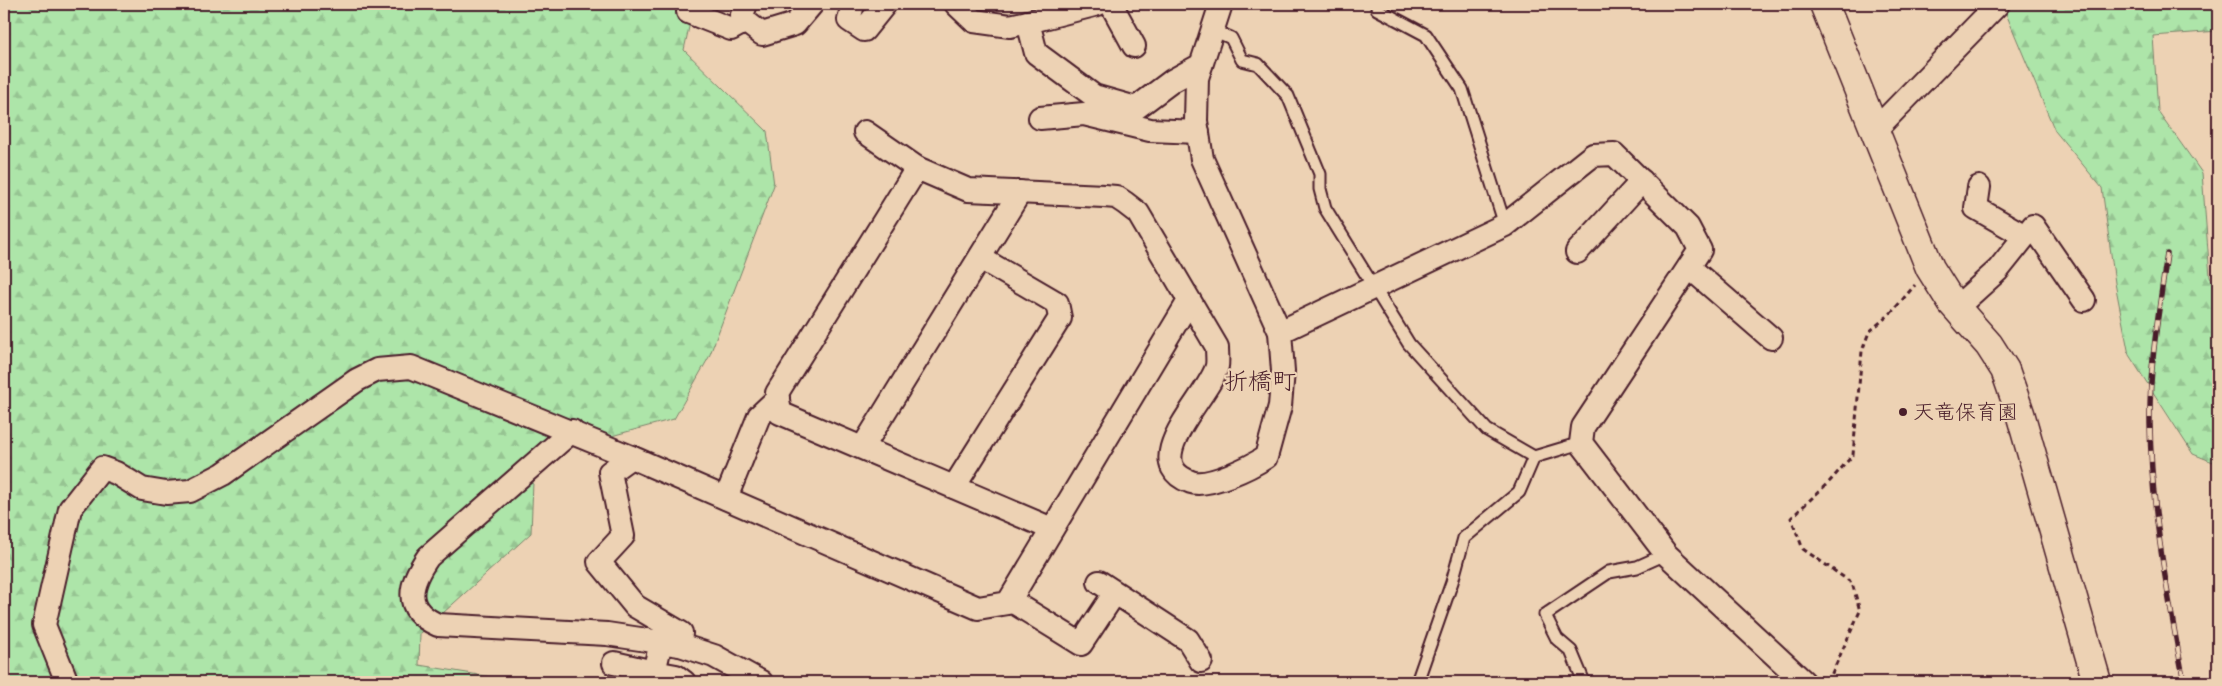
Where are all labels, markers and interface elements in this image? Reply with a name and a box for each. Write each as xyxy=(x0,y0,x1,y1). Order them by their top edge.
district label: 折橋町 xyxy=(1224,366,1296,396)
place label: 天竜保育園 xyxy=(1913,399,2018,425)
marker: 天竜保育園 xyxy=(1897,406,1909,418)

